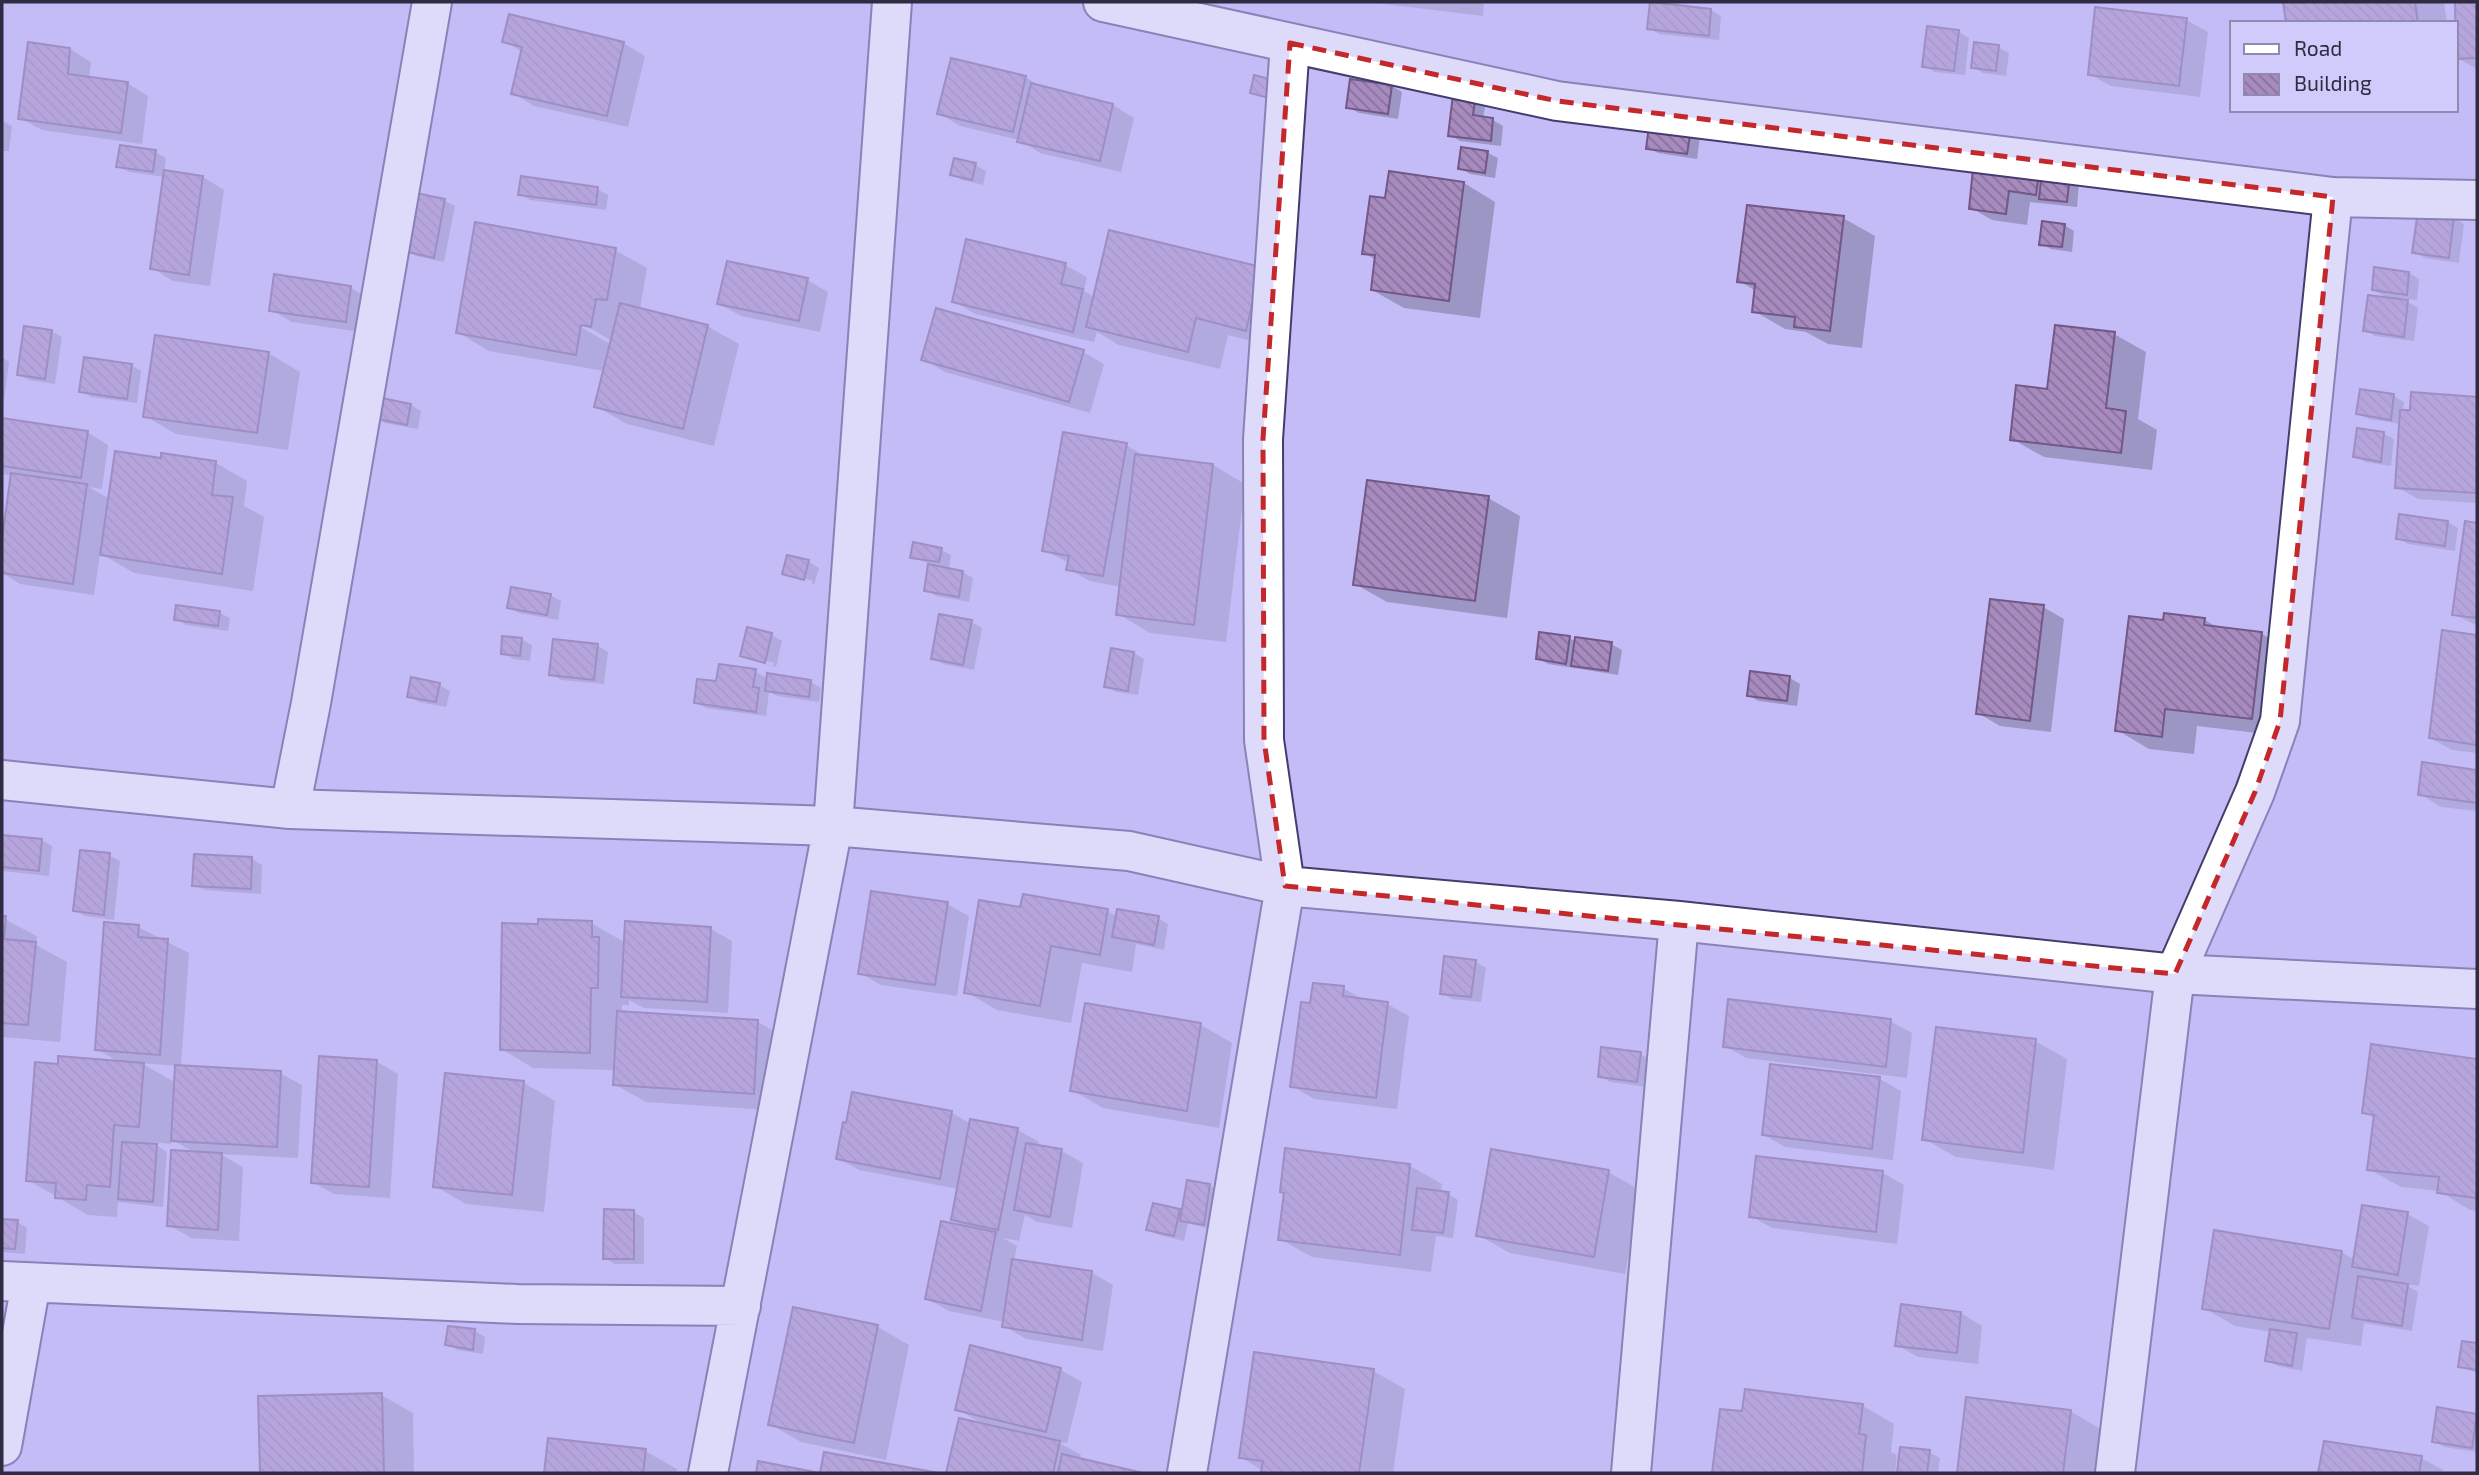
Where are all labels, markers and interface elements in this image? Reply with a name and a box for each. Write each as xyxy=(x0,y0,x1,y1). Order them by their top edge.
legend xyxy=(2230,21,2458,112)
text: Road xyxy=(2294,35,2342,60)
text: Building xyxy=(2294,70,2372,95)

